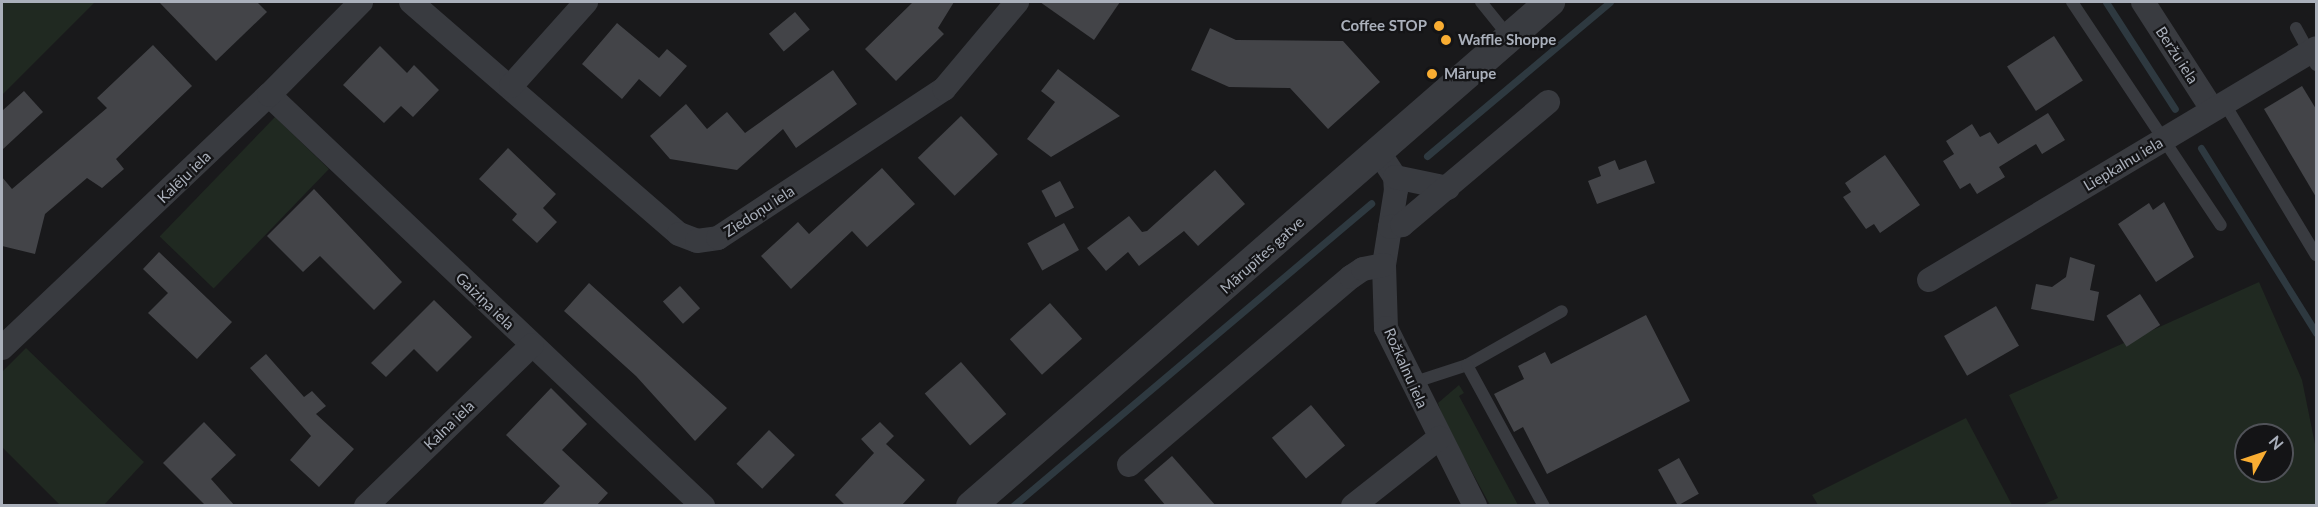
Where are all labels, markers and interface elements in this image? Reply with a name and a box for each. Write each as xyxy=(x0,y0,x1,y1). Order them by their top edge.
place label: Coffee STOP xyxy=(1341,17,1427,35)
marker: Coffee STOP xyxy=(1432,19,1446,33)
street label: Beržu iela xyxy=(2152,23,2202,87)
place label: Waffle Shoppe xyxy=(1458,31,1556,49)
marker: Waffle Shoppe xyxy=(1439,33,1453,47)
place label: Mārupe xyxy=(1444,65,1496,83)
marker: Mārupe xyxy=(1425,67,1439,81)
street label: Liepkalnu iela xyxy=(2080,133,2166,195)
street label: Kalēju iela xyxy=(154,147,214,207)
street label: Ziedoņu iela xyxy=(720,182,798,240)
street label: Mārupītes gatve xyxy=(1216,213,1308,297)
street label: Gaiziņa iela xyxy=(452,269,518,333)
street label: Rožkalnu iela xyxy=(1380,325,1432,411)
street label: Kalna iela xyxy=(420,397,478,453)
north arrow xyxy=(2234,423,2294,483)
text: N xyxy=(2265,432,2288,453)

